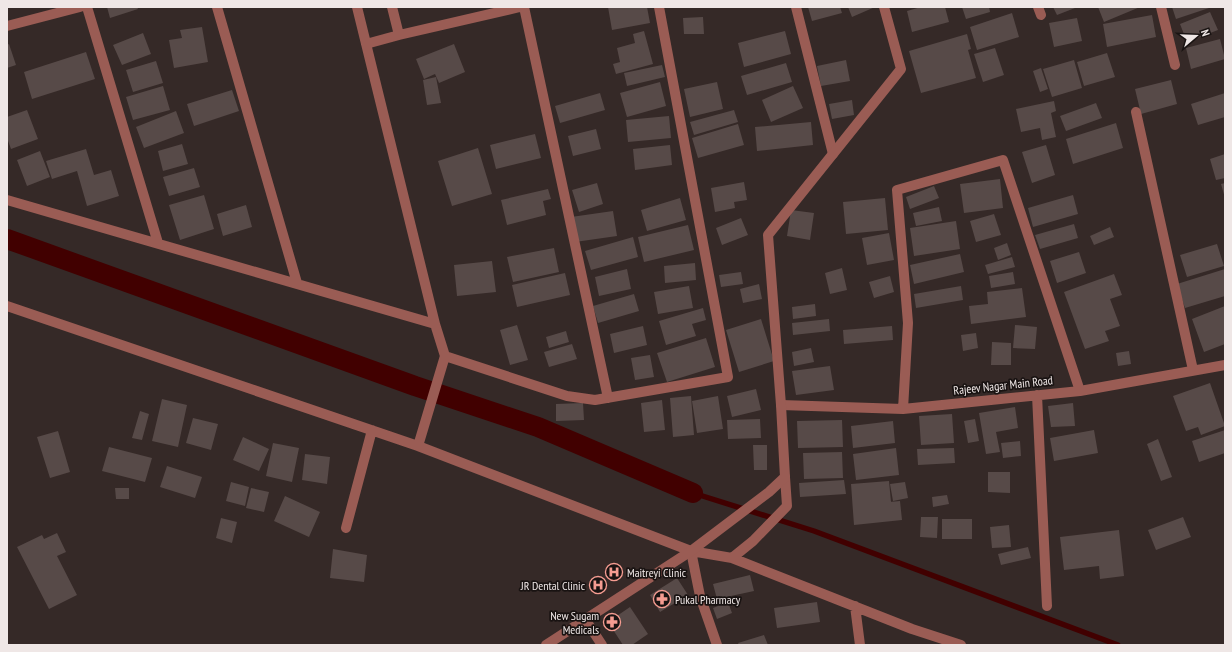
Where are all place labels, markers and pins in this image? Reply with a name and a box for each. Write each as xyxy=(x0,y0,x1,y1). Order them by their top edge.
hospital icon: Maitreyi Clinic xyxy=(604,562,624,582)
place label: Maitreyi Clinic xyxy=(627,565,687,580)
hospital icon: JR Dental Clinic xyxy=(588,575,608,595)
place label: JR Dental Clinic xyxy=(520,578,586,593)
pharmacy icon: Pukal Pharmacy xyxy=(652,589,672,609)
place label: Pukal Pharmacy xyxy=(675,592,741,607)
place label: New Sugam Medicals xyxy=(550,608,599,637)
pharmacy icon: New Sugam Medicals xyxy=(602,612,622,632)

